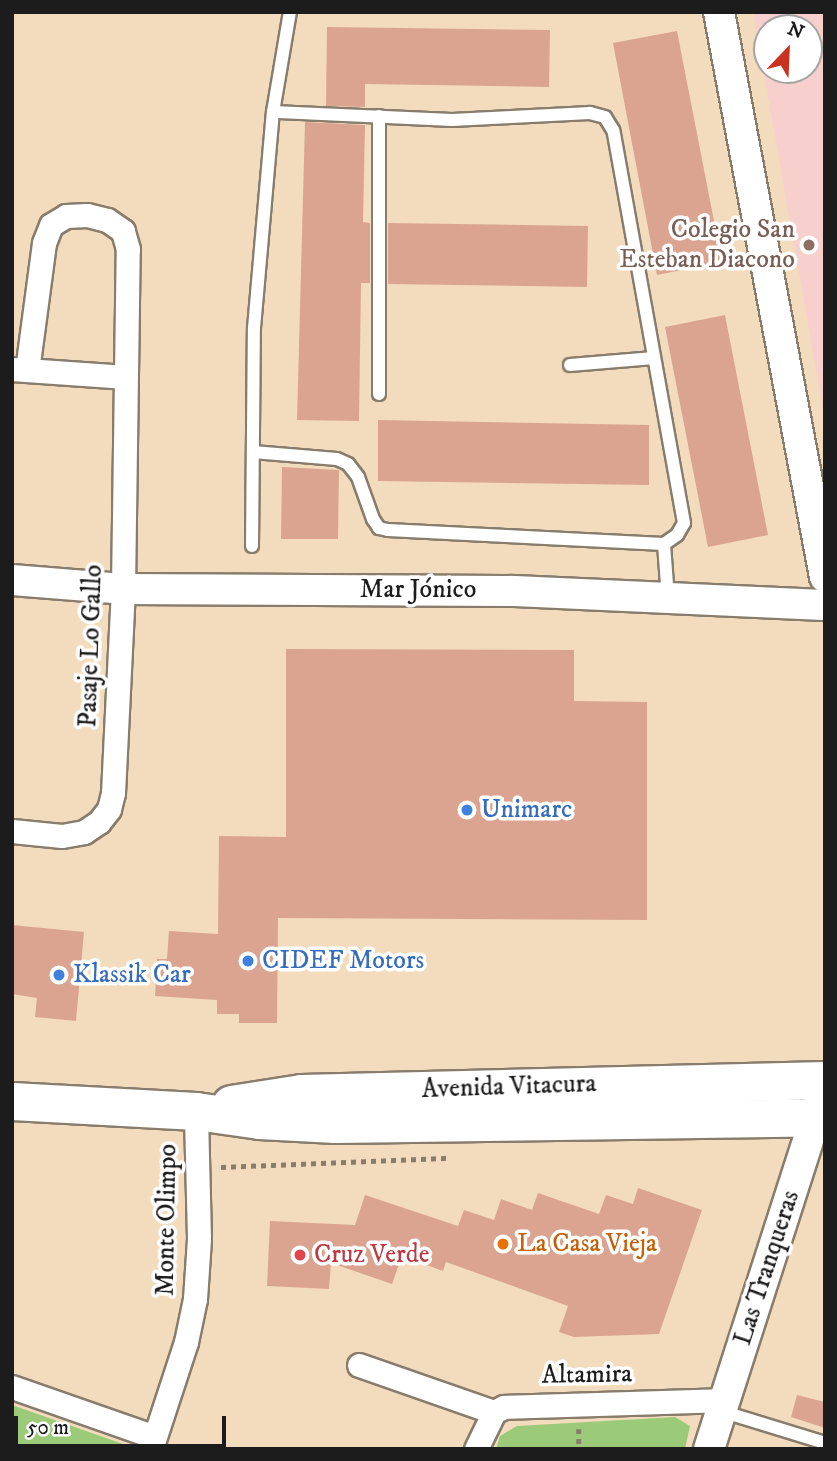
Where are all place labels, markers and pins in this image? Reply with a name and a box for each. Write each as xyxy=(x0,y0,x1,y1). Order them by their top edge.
place label: Colegio San Esteban Diacono xyxy=(619,214,795,276)
marker: Colegio San Esteban Diacono xyxy=(801,237,817,253)
place label: Unimarc xyxy=(481,794,572,826)
marker: Unimarc xyxy=(459,802,475,818)
place label: CIDEF Motors xyxy=(262,945,424,977)
marker: CIDEF Motors xyxy=(240,953,256,969)
place label: Klassik Car xyxy=(73,959,191,991)
marker: Klassik Car xyxy=(51,967,67,983)
place label: La Casa Vieja xyxy=(517,1228,657,1260)
marker: La Casa Vieja xyxy=(495,1236,511,1252)
place label: Cruz Verde xyxy=(314,1239,429,1271)
marker: Cruz Verde xyxy=(292,1247,308,1263)

